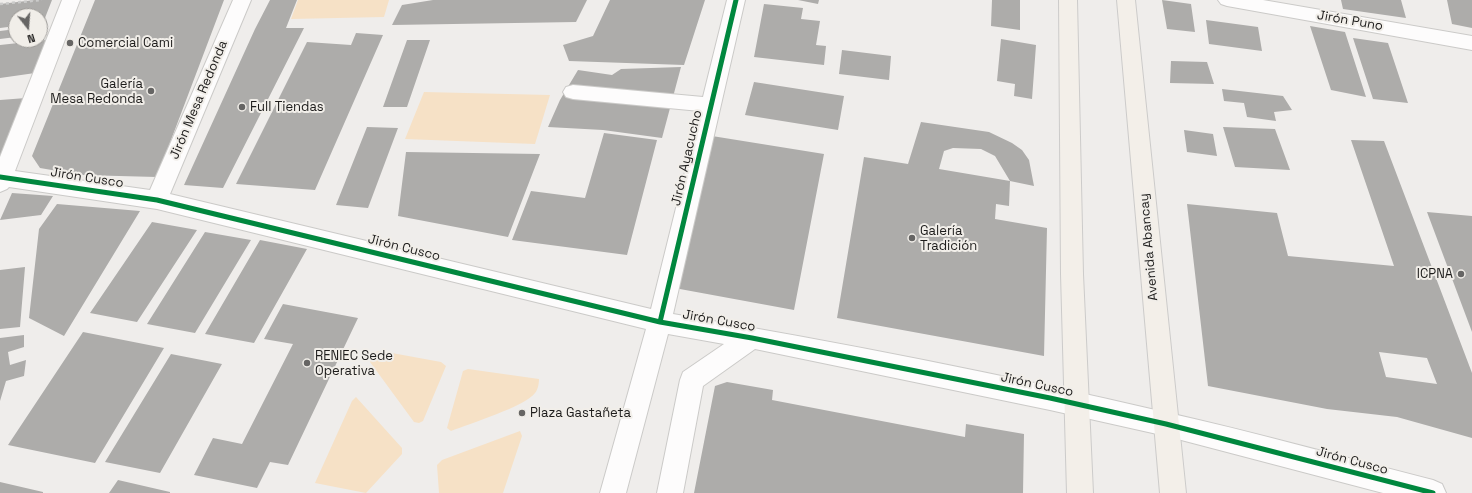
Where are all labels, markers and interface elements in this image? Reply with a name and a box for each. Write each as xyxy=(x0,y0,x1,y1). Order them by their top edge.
north arrow xyxy=(8,8,48,48)
street label: Jirón Puno xyxy=(1316,8,1384,34)
text: N xyxy=(26,31,37,46)
place label: Comercial Cami xyxy=(78,35,173,51)
marker: Comercial Cami xyxy=(65,38,75,48)
street label: Jirón Mesa Redonda xyxy=(167,38,231,162)
place label: Galería Mesa Redonda xyxy=(50,76,143,107)
marker: Galería Mesa Redonda xyxy=(146,86,156,96)
place label: Full Tiendas xyxy=(250,99,324,115)
marker: Full Tiendas xyxy=(237,102,247,112)
street label: Jirón Ayacucho xyxy=(668,109,706,207)
street label: Jirón Cusco xyxy=(49,165,125,191)
street label: Avenida Abancay xyxy=(1137,193,1161,301)
place label: Galería Tradición xyxy=(920,223,977,254)
street label: Jirón Cusco xyxy=(366,231,442,265)
marker: Galería Tradición xyxy=(907,233,917,243)
place label: ICPNA xyxy=(1417,266,1453,282)
marker: ICPNA xyxy=(1456,269,1466,279)
street label: Jirón Cusco xyxy=(681,307,757,335)
place label: RENIEC Sede Operativa xyxy=(315,348,393,379)
marker: RENIEC Sede Operativa xyxy=(302,358,312,368)
street label: Jirón Cusco xyxy=(999,370,1075,400)
place label: Plaza Gastañeta xyxy=(530,405,631,421)
marker: Plaza Gastañeta xyxy=(517,408,527,418)
street label: Jirón Cusco xyxy=(1314,444,1390,478)

